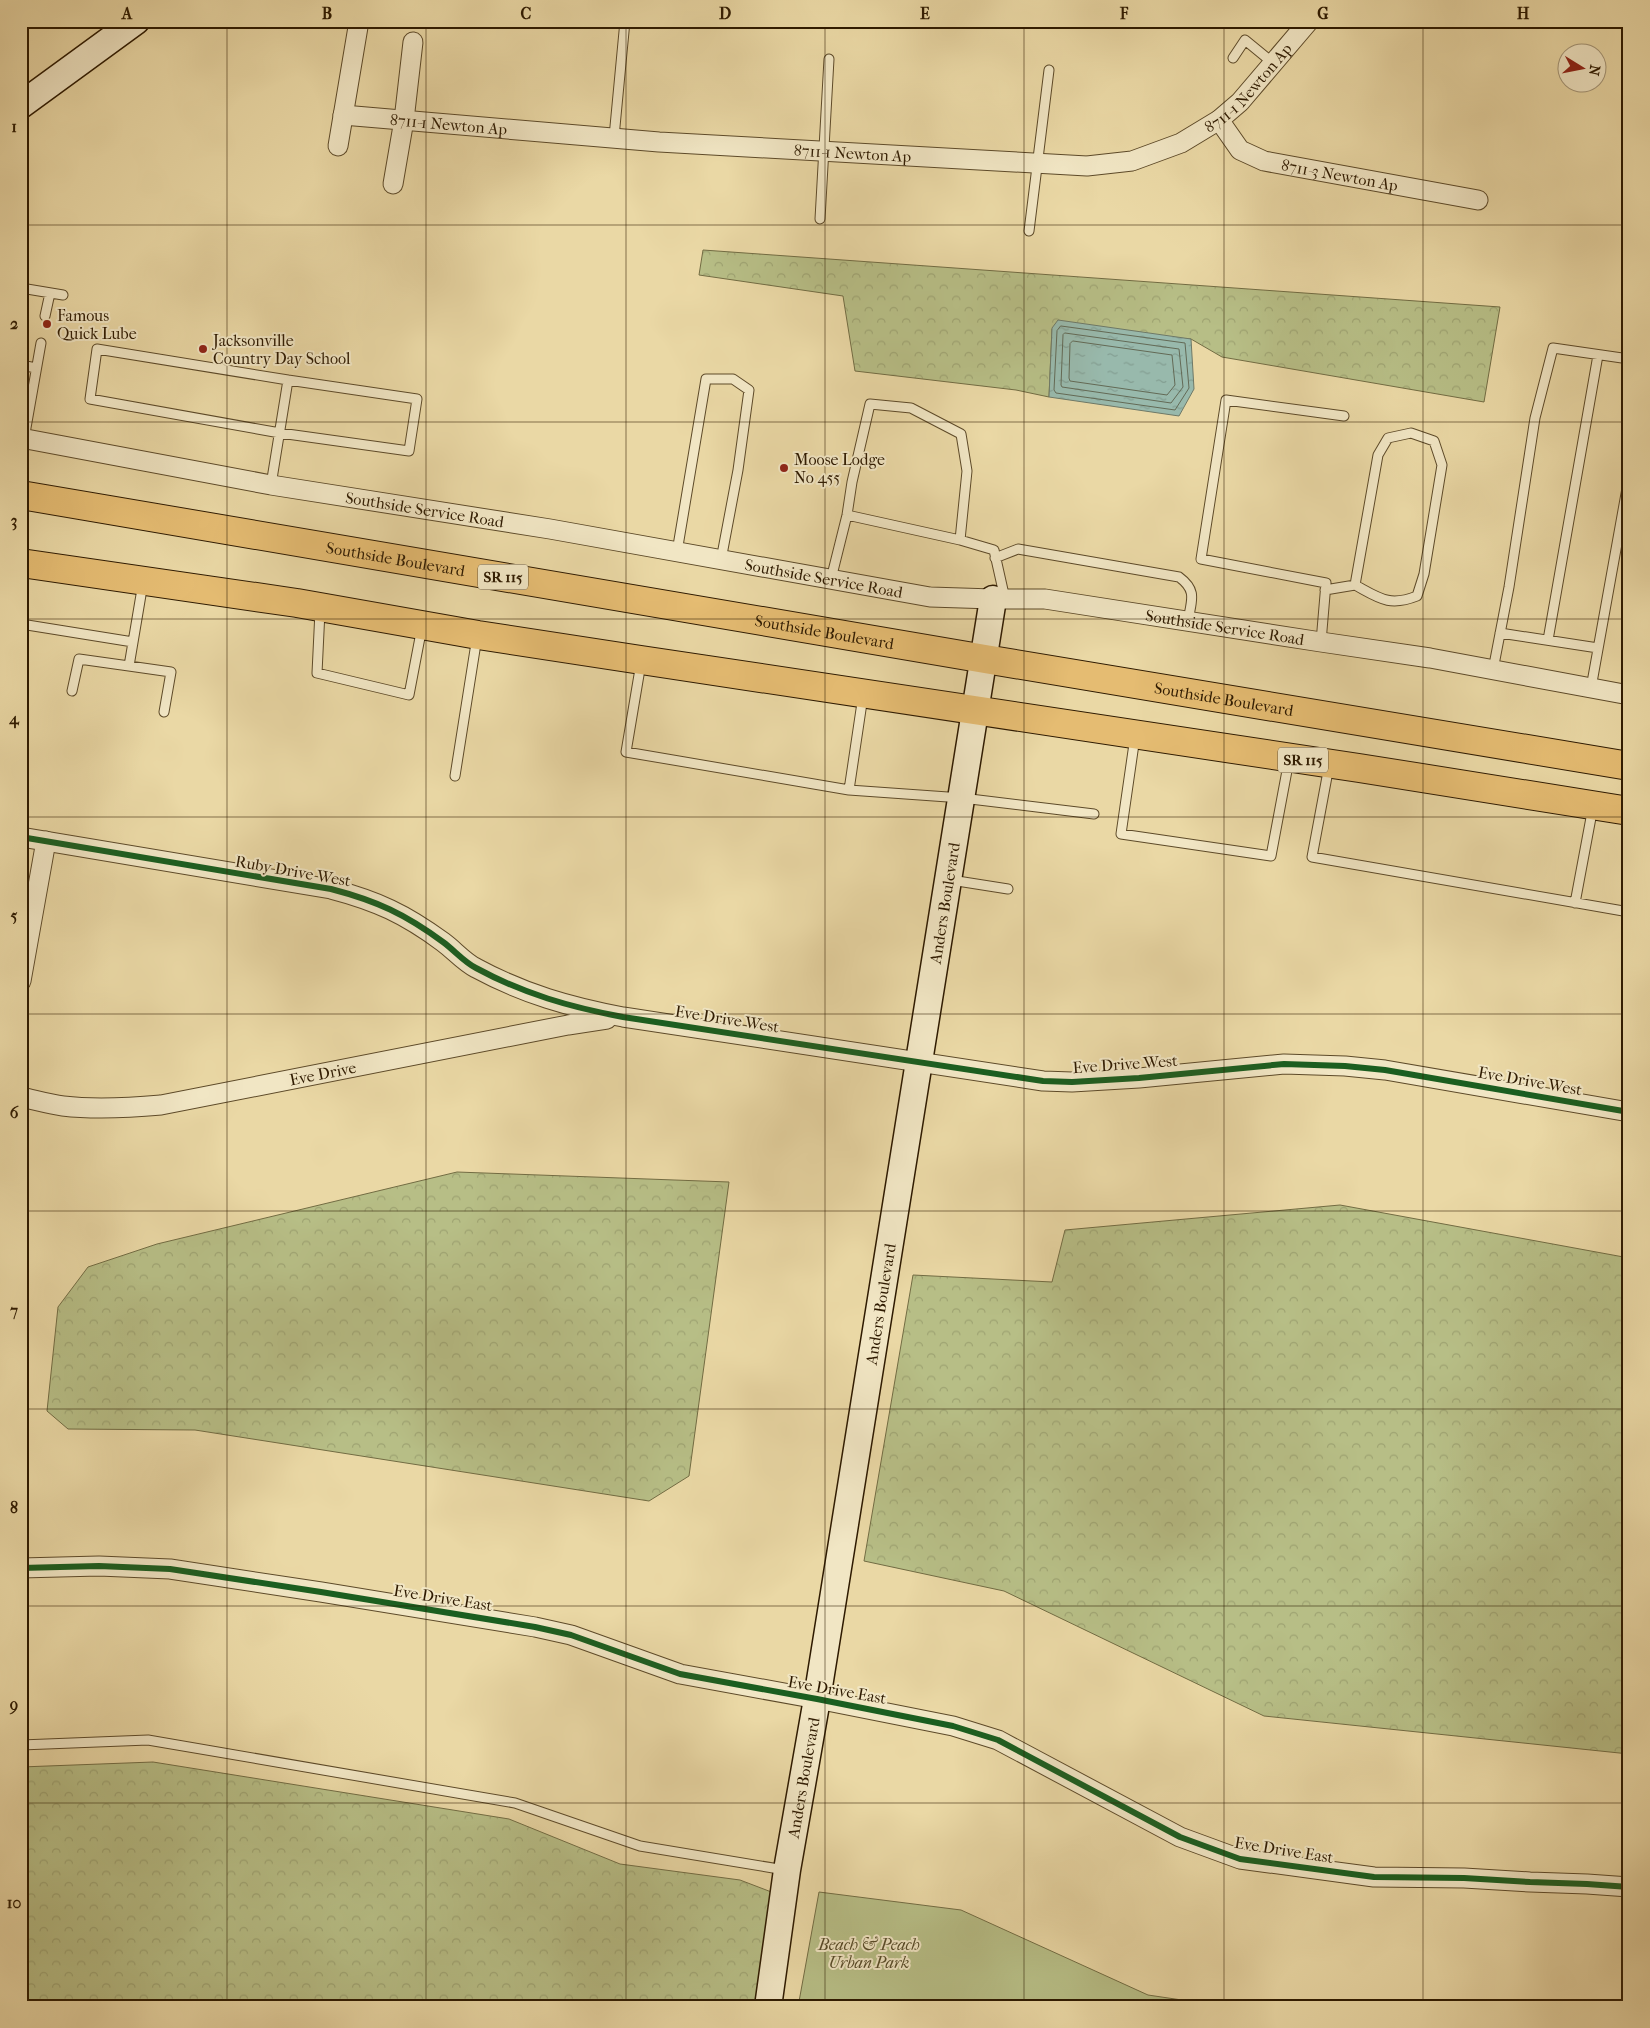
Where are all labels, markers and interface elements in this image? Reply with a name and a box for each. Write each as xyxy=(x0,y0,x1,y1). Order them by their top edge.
text: A xyxy=(121,4,133,23)
text: B xyxy=(322,4,332,23)
text: C xyxy=(521,4,532,23)
text: D xyxy=(719,4,731,23)
text: E xyxy=(920,4,930,23)
text: F xyxy=(1119,4,1129,23)
text: G xyxy=(1317,4,1329,23)
text: H xyxy=(1517,4,1530,23)
street label: 8711-1 Newton Ap xyxy=(1201,39,1296,136)
north arrow xyxy=(1558,42,1608,92)
text: N xyxy=(1585,63,1604,77)
street label: 8711-1 Newton Ap xyxy=(389,110,508,139)
text: 1 xyxy=(11,117,17,136)
street label: 8711-1 Newton Ap xyxy=(793,140,912,166)
street label: 8711-3 Newton Ap xyxy=(1280,155,1400,195)
place label: Famous Quick Lube xyxy=(57,306,137,343)
text: 2 xyxy=(10,314,18,333)
marker: Famous Quick Lube xyxy=(41,318,53,330)
place label: Jacksonville Country Day School xyxy=(211,331,351,368)
marker: Jacksonville Country Day School xyxy=(197,343,209,355)
place label: Moose Lodge No 455 xyxy=(794,450,885,487)
marker: Moose Lodge No 455 xyxy=(778,462,790,474)
street label: Southside Service Road xyxy=(344,487,506,531)
text: 3 xyxy=(11,511,17,531)
street label: Southside Boulevard xyxy=(325,538,467,580)
street label: Southside Service Road xyxy=(743,555,905,602)
road number: SR 115 xyxy=(478,564,528,590)
street label: Southside Service Road xyxy=(1144,605,1306,649)
street label: Southside Boulevard xyxy=(754,611,896,653)
street label: Southside Boulevard xyxy=(1153,678,1295,720)
text: 4 xyxy=(8,709,20,729)
road number: SR 115 xyxy=(1278,748,1328,772)
street label: Anders Boulevard xyxy=(925,841,963,966)
street label: Ruby Drive West xyxy=(234,851,352,891)
text: 5 xyxy=(11,906,18,925)
street label: Eve Drive West xyxy=(674,1001,781,1037)
street label: Eve Drive West xyxy=(1072,1051,1178,1077)
street label: Eve Drive xyxy=(288,1057,358,1089)
street label: Eve Drive West xyxy=(1477,1063,1584,1100)
text: 6 xyxy=(10,1103,19,1122)
street label: Anders Boulevard xyxy=(861,1242,899,1367)
text: 7 xyxy=(9,1301,18,1320)
text: 8 xyxy=(10,1498,18,1517)
street label: Eve Drive East xyxy=(392,1581,494,1615)
street label: Eve Drive East xyxy=(786,1672,888,1708)
text: 9 xyxy=(9,1695,18,1715)
street label: Anders Boulevard xyxy=(783,1715,823,1841)
street label: Eve Drive East xyxy=(1233,1833,1335,1867)
text: 10 xyxy=(7,1893,21,1912)
park label: Beach & Peach Urban Park xyxy=(817,1935,920,1972)

